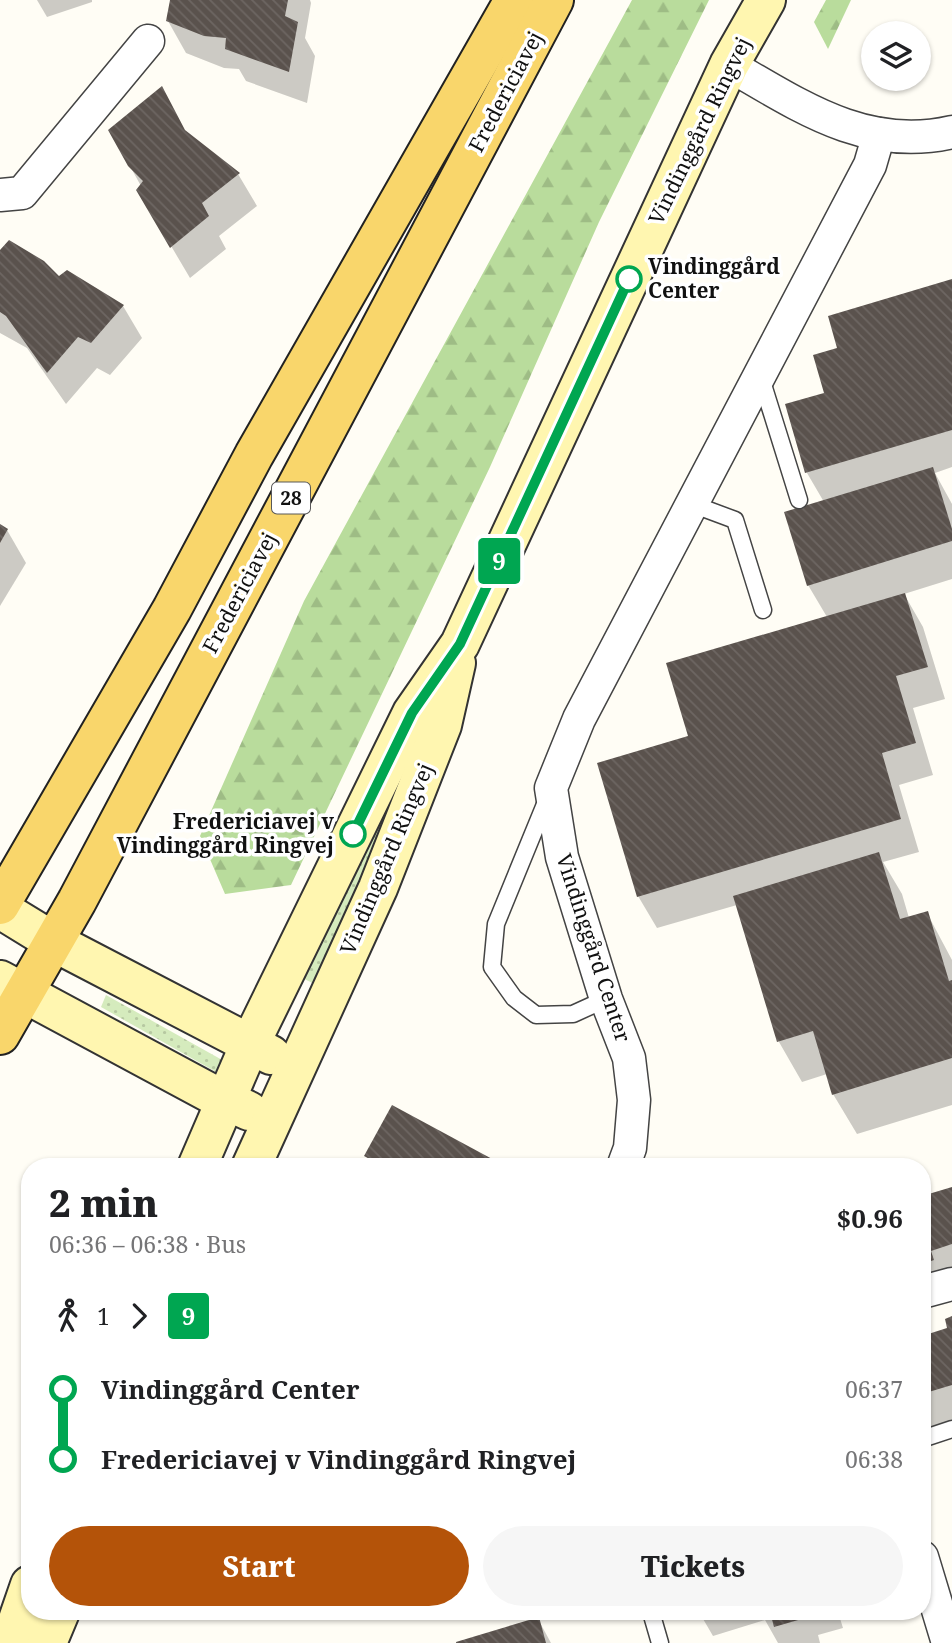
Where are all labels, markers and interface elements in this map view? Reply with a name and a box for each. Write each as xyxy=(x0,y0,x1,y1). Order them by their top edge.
map controls xyxy=(861,21,931,91)
button: layers xyxy=(861,21,931,91)
street label: Fredericiavej xyxy=(462,26,549,157)
street label: Vindinggård Ringvej xyxy=(642,32,757,229)
place label: Vindinggård Center xyxy=(648,252,780,304)
marker: Vindinggård Center xyxy=(616,266,642,292)
road number: 28 xyxy=(272,482,310,513)
street label: Fredericiavej xyxy=(196,527,283,658)
line badge: 9 xyxy=(476,538,522,584)
text: 9 xyxy=(492,544,506,577)
street label: Vindinggård Ringvej xyxy=(333,759,439,959)
place label: Fredericiavej v Vindinggård Ringvej xyxy=(117,807,334,859)
marker: Fredericiavej v Vindinggård Ringvej xyxy=(340,821,366,847)
street label: Vindinggård Center xyxy=(550,850,638,1046)
text: 2 min xyxy=(49,1176,158,1228)
text: $0.96 xyxy=(837,1200,903,1236)
text: 06:36 – 06:38 · Bus xyxy=(49,1228,246,1260)
icon: walk xyxy=(49,1297,87,1335)
icon: forward xyxy=(120,1297,158,1335)
text: 9 xyxy=(182,1299,195,1332)
text: 1 xyxy=(97,1300,110,1332)
text: Vindinggård Center xyxy=(101,1371,360,1407)
text: 06:37 xyxy=(845,1373,903,1405)
text: Fredericiavej v Vindinggård Ringvej xyxy=(101,1441,577,1477)
text: 06:38 xyxy=(845,1443,903,1475)
button: Start xyxy=(49,1526,469,1606)
button: Tickets xyxy=(483,1526,903,1606)

